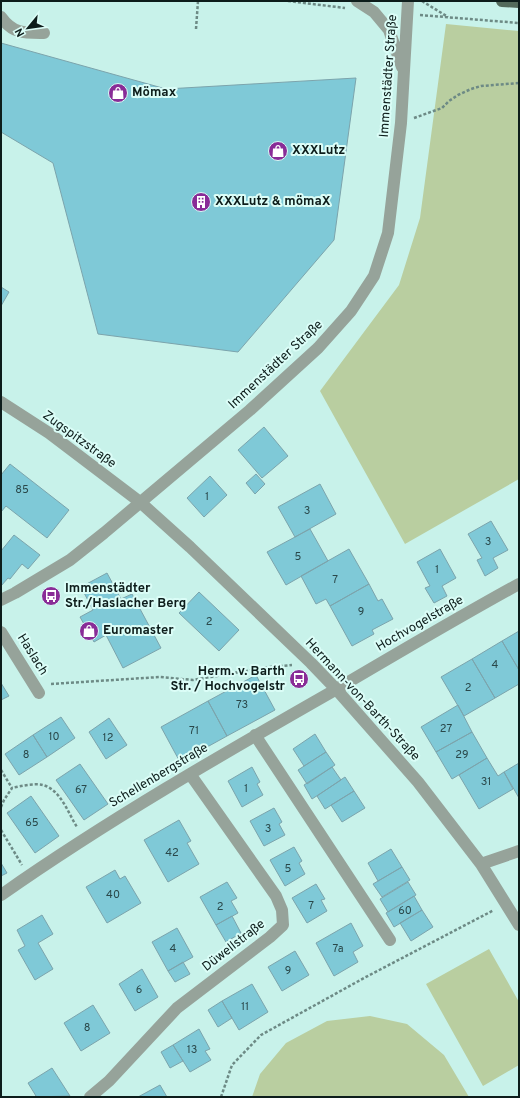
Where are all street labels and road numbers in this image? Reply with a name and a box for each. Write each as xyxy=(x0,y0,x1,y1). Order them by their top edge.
street label: Immenstädter Straße xyxy=(377,14,401,138)
street label: Immenstädter Straße xyxy=(225,317,327,413)
street label: Zugspitzstraße xyxy=(39,408,119,472)
street label: Hochvogelstraße xyxy=(373,593,467,655)
street label: Haslach xyxy=(13,631,51,679)
street label: Hermann-von-Barth-Straße xyxy=(301,636,423,764)
street label: Schellenbergstraße xyxy=(107,740,211,812)
street label: Düwellstraße xyxy=(199,917,269,975)

